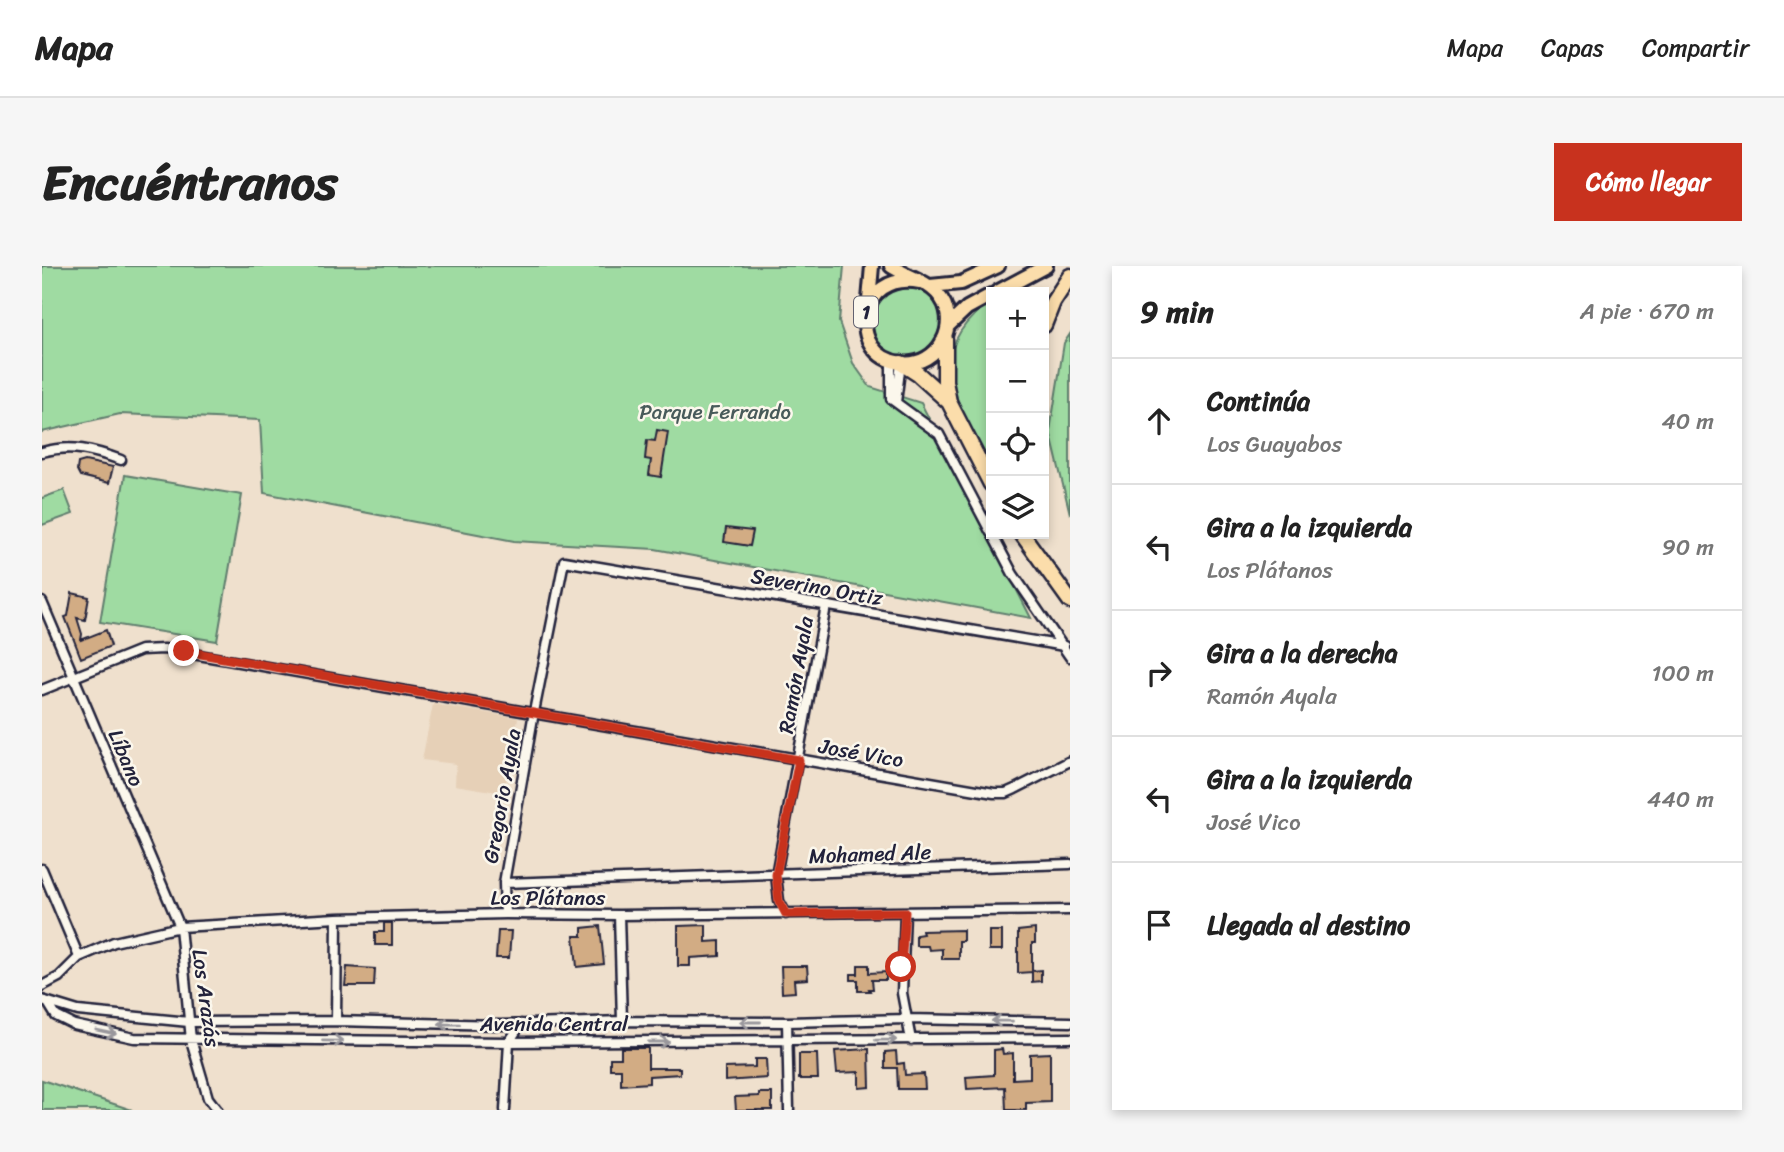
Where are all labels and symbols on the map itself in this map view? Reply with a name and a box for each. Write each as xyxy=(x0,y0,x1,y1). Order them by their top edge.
road number: 1 xyxy=(854,296,878,327)
park label: Parque Ferrando xyxy=(639,393,791,431)
street label: Severino Ortiz xyxy=(748,557,886,617)
street label: Ramón Ayala xyxy=(767,613,825,737)
route end xyxy=(168,635,199,666)
street label: Líbano xyxy=(97,723,155,793)
street label: Gregorio Ayala xyxy=(471,725,533,866)
street label: José Vico xyxy=(815,727,906,779)
street label: Mohamed Ale xyxy=(808,833,932,875)
street label: Los Plátanos xyxy=(491,879,606,917)
street label: Los Arazás xyxy=(180,947,232,1050)
route start xyxy=(885,951,916,982)
street label: Avenida Central xyxy=(479,1005,629,1043)
one-way arrow xyxy=(991,1014,1014,1027)
one-way arrow xyxy=(739,1015,762,1029)
one-way arrow xyxy=(438,1017,461,1030)
one-way arrow xyxy=(94,1025,117,1039)
one-way arrow xyxy=(874,1033,897,1047)
one-way arrow xyxy=(321,1034,344,1048)
one-way arrow xyxy=(647,1035,670,1048)

